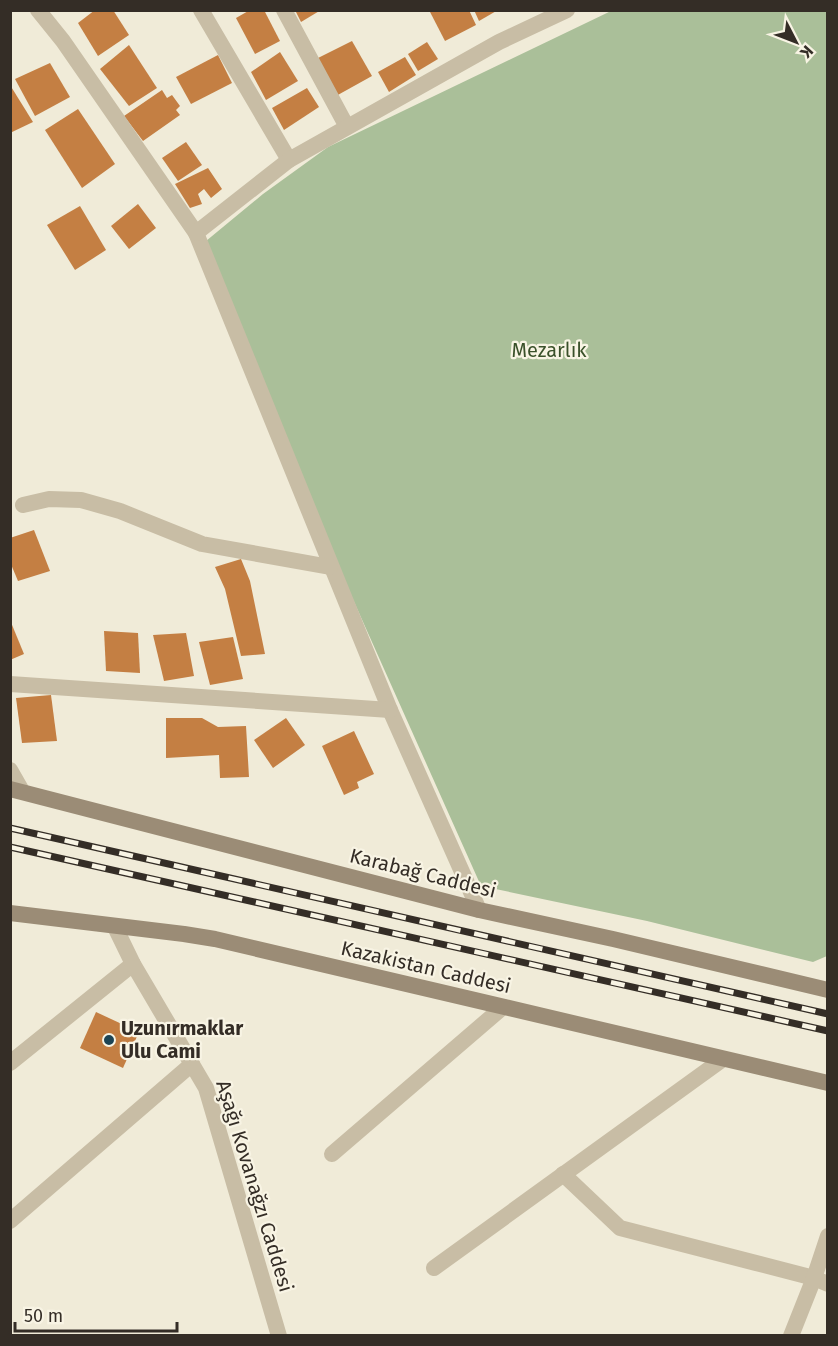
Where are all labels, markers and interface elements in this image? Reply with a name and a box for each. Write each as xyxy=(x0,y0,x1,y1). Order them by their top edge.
north arrow xyxy=(766,12,826,72)
text: K xyxy=(796,42,817,62)
park label: Mezarlık xyxy=(511,338,587,362)
street label: Karabağ Caddesi xyxy=(347,843,499,903)
street label: Kazakistan Caddesi xyxy=(339,936,513,998)
place label: Uzunırmaklar Ulu Cami xyxy=(121,1016,244,1063)
marker: Uzunırmaklar Ulu Cami xyxy=(102,1033,116,1047)
street label: Aşağı Kovanağzı Caddesi xyxy=(210,1077,299,1295)
scale bar xyxy=(15,1295,177,1333)
text: 50 m xyxy=(24,1305,63,1327)

